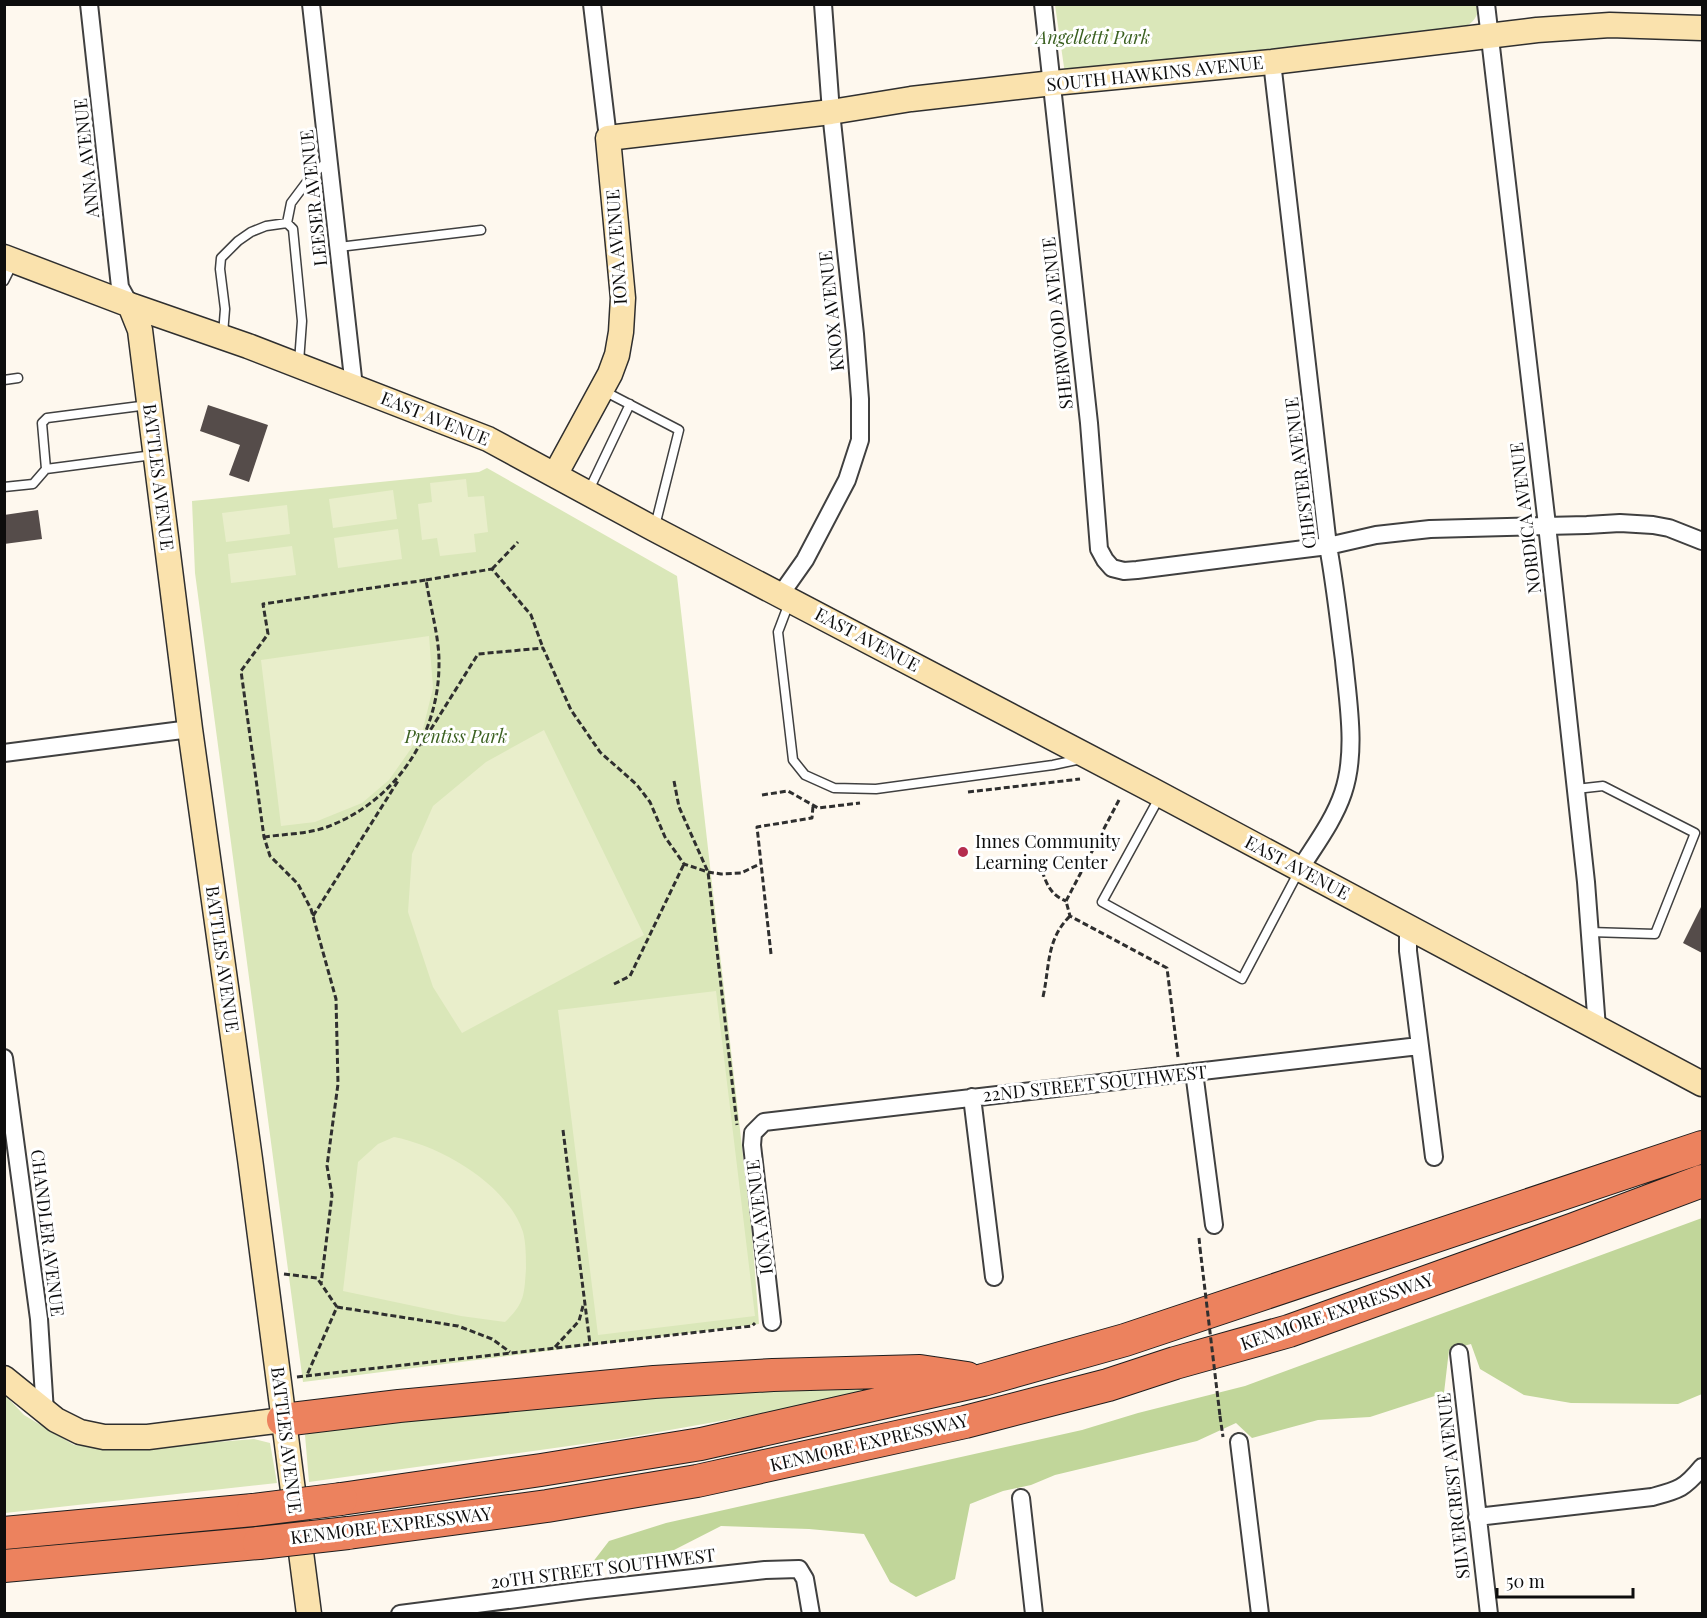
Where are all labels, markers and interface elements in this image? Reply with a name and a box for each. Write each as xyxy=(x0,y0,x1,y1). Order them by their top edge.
park label: Angelletti Park xyxy=(1034,25,1150,49)
street label: SOUTH HAWKINS AVENUE xyxy=(1045,50,1264,96)
street label: ANNA AVENUE xyxy=(68,97,104,220)
street label: LEESER AVENUE xyxy=(294,129,332,268)
street label: IONA AVENUE xyxy=(600,189,632,306)
street label: SHERWOOD AVENUE xyxy=(1036,236,1078,410)
street label: KNOX AVENUE xyxy=(813,250,849,373)
street label: EAST AVENUE xyxy=(377,385,493,451)
street label: CHESTER AVENUE xyxy=(1279,396,1321,550)
street label: BATTLES AVENUE xyxy=(138,402,180,552)
street label: NORDICA AVENUE xyxy=(1504,441,1546,595)
street label: EAST AVENUE xyxy=(811,601,924,677)
park label: Prentiss Park xyxy=(404,724,507,748)
place label: Innes Community Learning Center xyxy=(975,829,1120,874)
street label: EAST AVENUE xyxy=(1241,829,1354,905)
marker: Innes Community Learning Center xyxy=(956,845,970,859)
street label: BATTLES AVENUE xyxy=(201,884,245,1034)
street label: 22ND STREET SOUTHWEST xyxy=(982,1059,1208,1107)
street label: CHANDLER AVENUE xyxy=(26,1148,70,1318)
street label: IONA AVENUE xyxy=(740,1158,778,1276)
street label: KENMORE EXPRESSWAY xyxy=(1237,1267,1437,1355)
street label: BATTLES AVENUE xyxy=(266,1365,308,1515)
street label: SILVERCREST AVENUE xyxy=(1431,1392,1475,1580)
street label: KENMORE EXPRESSWAY xyxy=(767,1407,971,1477)
street label: KENMORE EXPRESSWAY xyxy=(289,1501,493,1549)
street label: 20TH STREET SOUTHWEST xyxy=(489,1542,717,1594)
scale bar xyxy=(1497,1561,1634,1599)
text: 50 m xyxy=(1506,1569,1545,1593)

